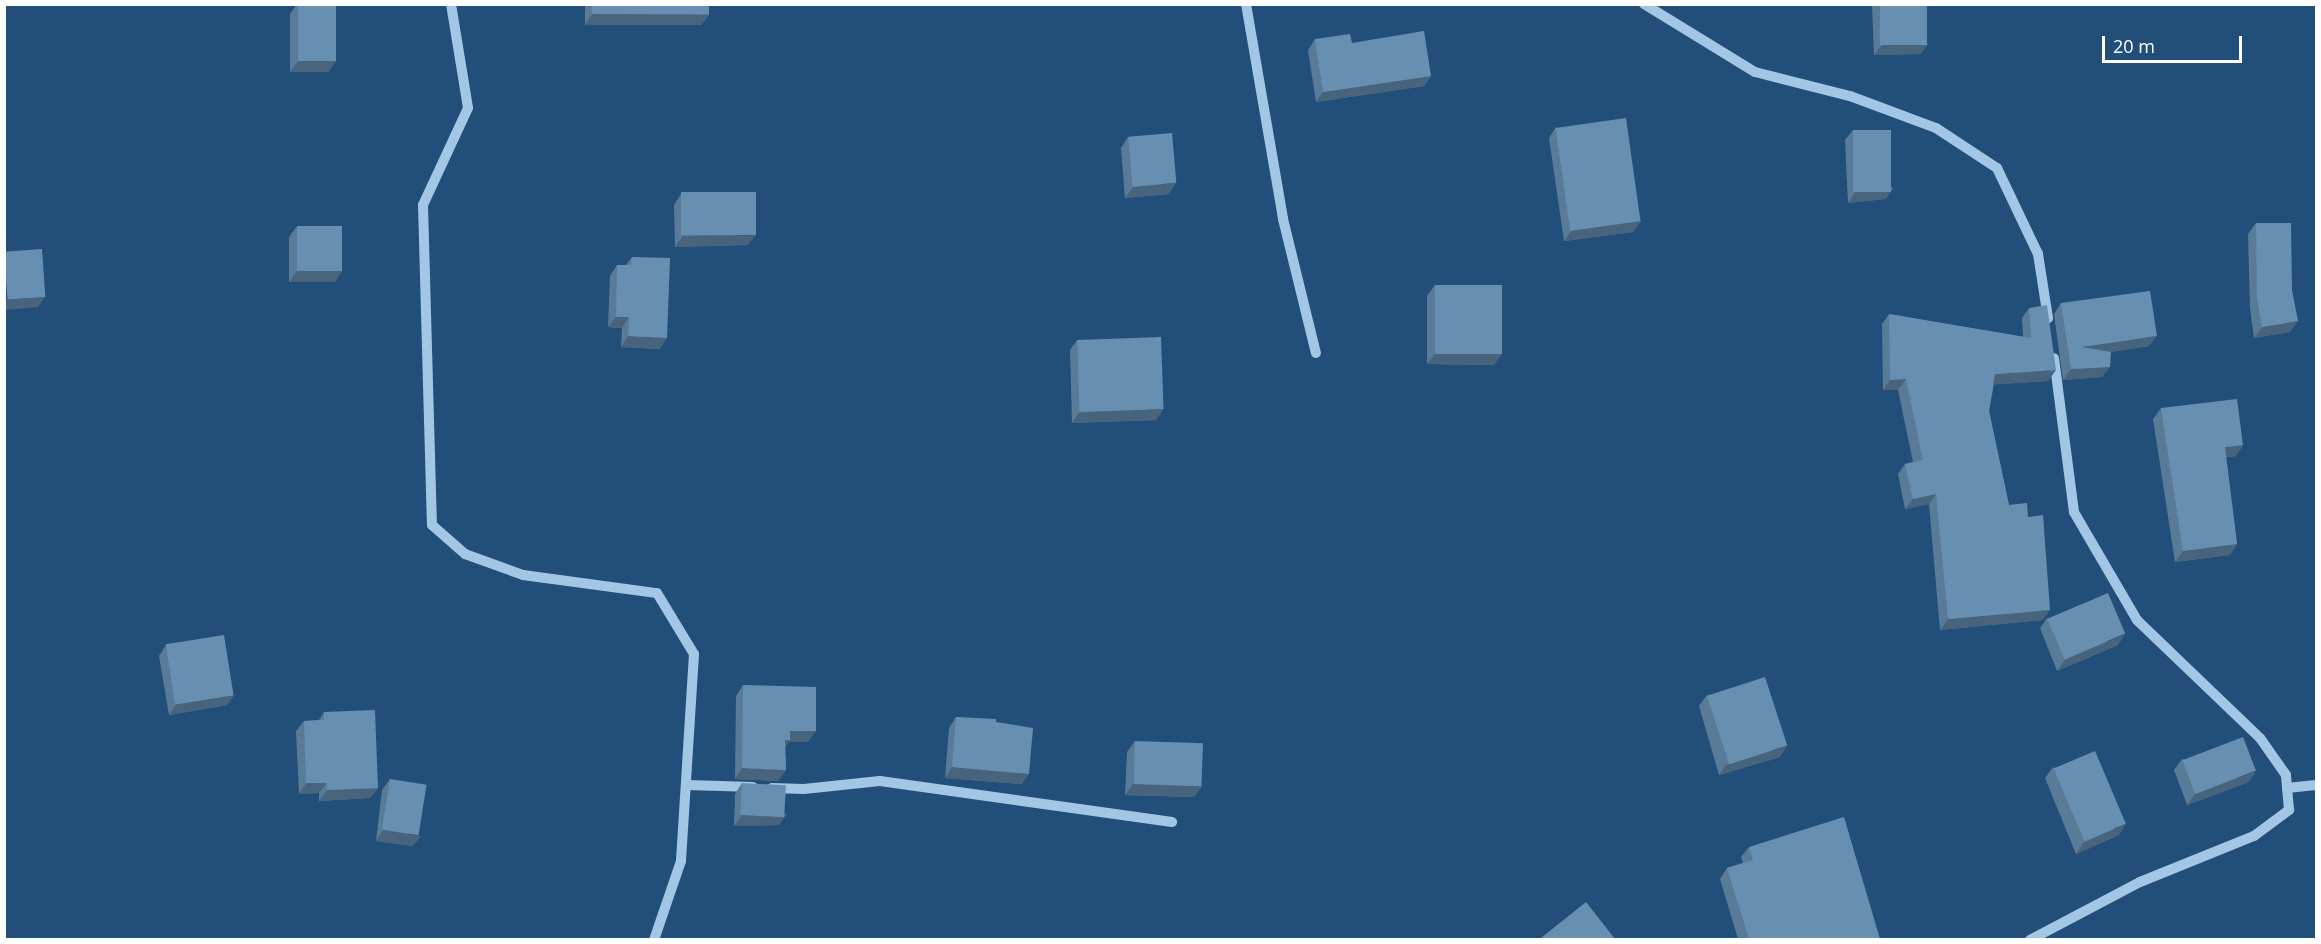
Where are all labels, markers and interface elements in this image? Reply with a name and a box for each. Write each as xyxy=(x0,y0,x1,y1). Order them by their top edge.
scale bar xyxy=(2105,24,2244,62)
text: 20 m xyxy=(2113,34,2155,58)

